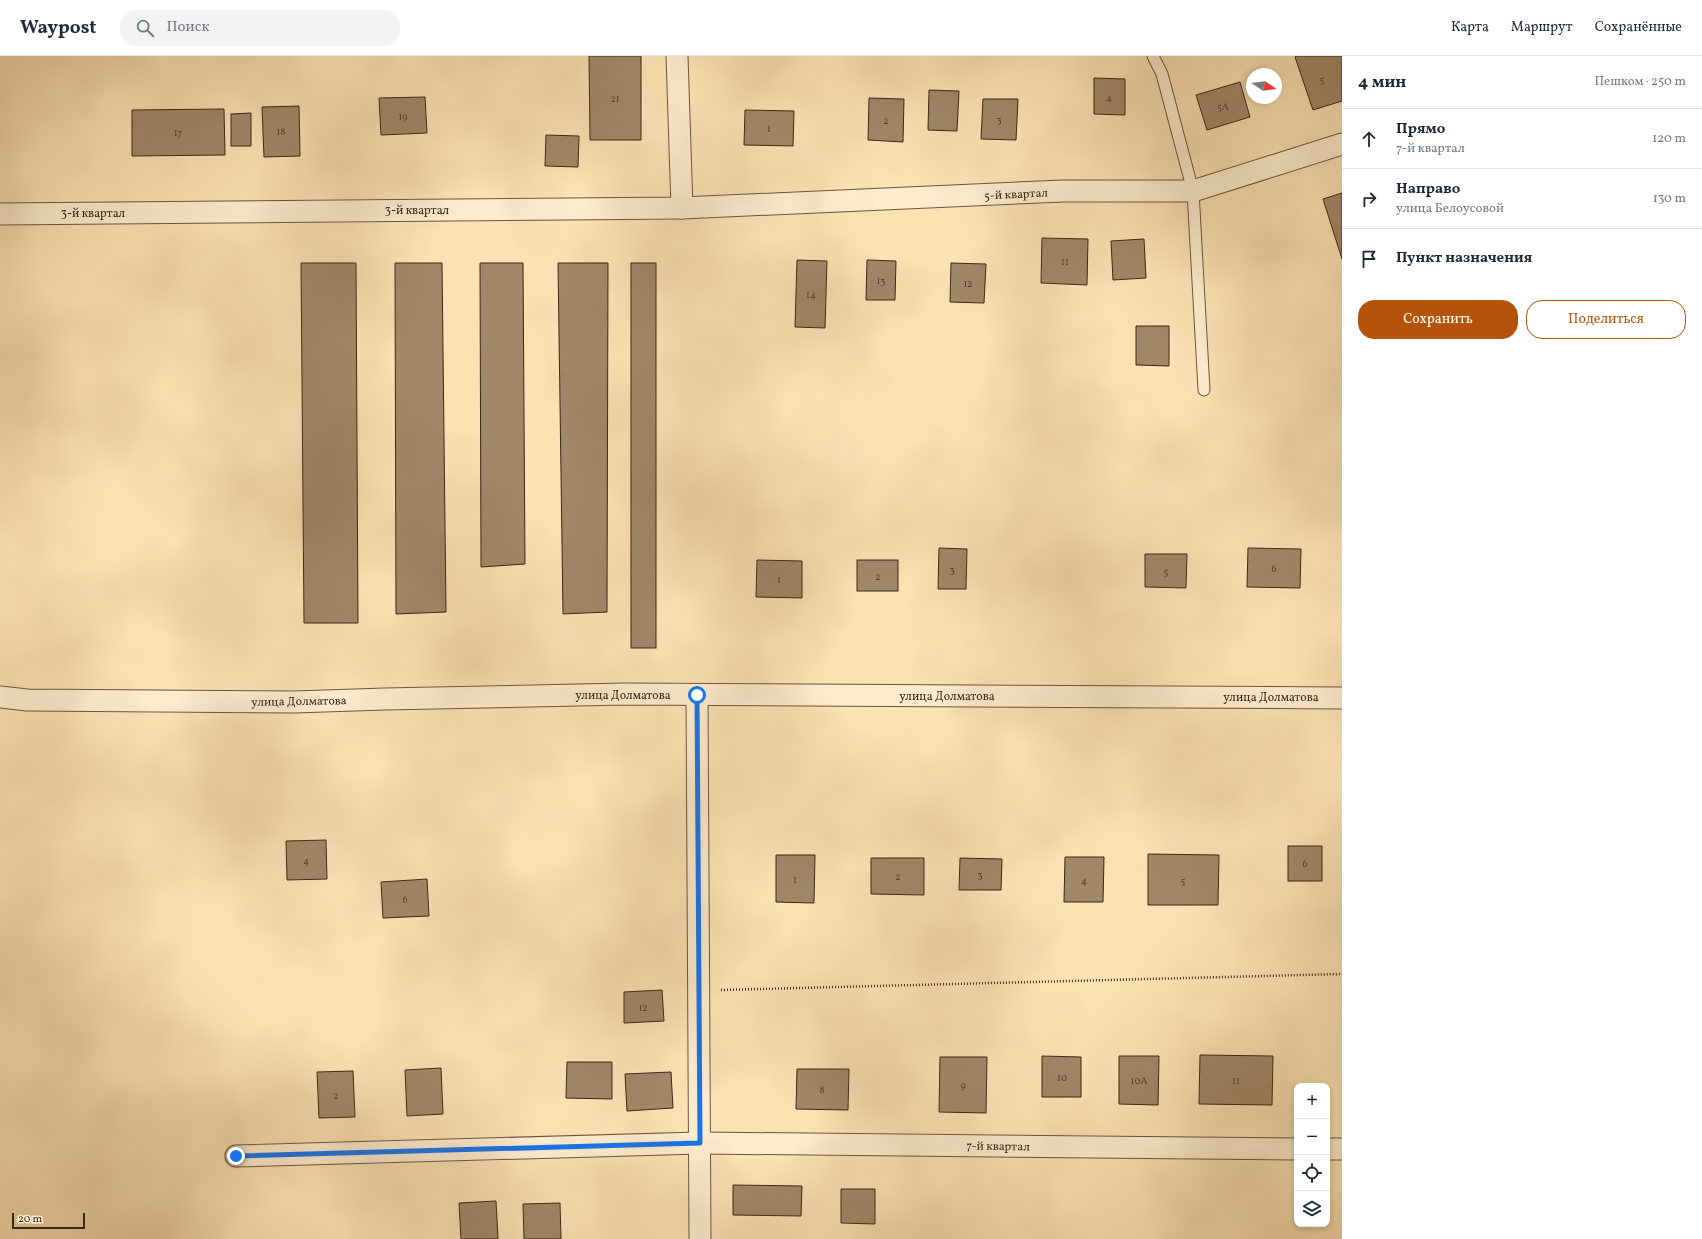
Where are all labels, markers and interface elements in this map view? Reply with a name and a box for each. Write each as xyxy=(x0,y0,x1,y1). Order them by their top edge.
search box xyxy=(120,10,400,46)
text: Waypost xyxy=(20,15,96,41)
icon: search xyxy=(134,17,156,39)
text: Поиск xyxy=(166,17,209,38)
text: Карта xyxy=(1451,18,1489,37)
text: Маршрут xyxy=(1511,18,1573,37)
text: Сохранённые xyxy=(1595,18,1682,37)
north arrow xyxy=(1246,68,1282,104)
text: 4 мин xyxy=(1358,71,1406,94)
house number: 5 xyxy=(1320,73,1325,87)
text: Пешком · 250 m xyxy=(1594,73,1686,91)
house number: 4 xyxy=(1106,91,1112,105)
house number: 21 xyxy=(610,92,620,106)
house number: 5А xyxy=(1217,100,1229,114)
house number: 19 xyxy=(398,110,408,124)
house number: 3 xyxy=(996,113,1002,127)
house number: 2 xyxy=(883,114,889,128)
text: Прямо xyxy=(1396,119,1445,140)
house number: 1 xyxy=(767,122,771,136)
house number: 18 xyxy=(277,125,285,139)
house number: 17 xyxy=(174,126,183,140)
icon: ahead xyxy=(1358,128,1380,150)
text: 120 m xyxy=(1652,130,1686,148)
text: 7-й квартал xyxy=(1396,140,1465,158)
text: Направо xyxy=(1396,179,1460,200)
street label: 5-й квартал xyxy=(984,185,1049,205)
icon: right xyxy=(1358,188,1380,210)
text: 130 m xyxy=(1653,190,1686,208)
text: улица Белоусовой xyxy=(1396,200,1504,218)
street label: 3-й квартал xyxy=(385,203,450,219)
street label: 3-й квартал xyxy=(61,206,126,222)
icon: arrive xyxy=(1358,248,1380,270)
text: Пункт назначения xyxy=(1396,248,1532,269)
house number: 11 xyxy=(1061,255,1069,269)
house number: 13 xyxy=(876,274,886,288)
house number: 12 xyxy=(963,277,973,291)
house number: 14 xyxy=(806,288,816,302)
button: Сохранить xyxy=(1358,300,1518,339)
button: Поделиться xyxy=(1526,300,1686,339)
house number: 6 xyxy=(1271,562,1277,576)
house number: 3 xyxy=(949,563,955,577)
house number: 5 xyxy=(1164,565,1169,579)
house number: 2 xyxy=(875,570,881,584)
house number: 1 xyxy=(777,573,781,587)
route start xyxy=(688,686,706,704)
street label: улица Долматова xyxy=(575,688,671,704)
street label: улица Долматова xyxy=(899,689,995,705)
street label: улица Долматова xyxy=(1223,690,1319,706)
street label: улица Долматова xyxy=(251,693,347,711)
house number: 4 xyxy=(303,854,309,868)
house number: 6 xyxy=(1302,857,1308,871)
house number: 3 xyxy=(977,868,983,882)
house number: 2 xyxy=(895,870,901,884)
house number: 1 xyxy=(793,873,797,887)
house number: 4 xyxy=(1081,874,1087,888)
house number: 5 xyxy=(1181,874,1186,888)
house number: 6 xyxy=(402,893,408,907)
house number: 12 xyxy=(638,1001,648,1015)
house number: 10 xyxy=(1057,1071,1067,1085)
house number: 10А xyxy=(1131,1074,1147,1088)
house number: 11 xyxy=(1232,1074,1240,1088)
house number: 9 xyxy=(960,1079,966,1093)
house number: 8 xyxy=(819,1083,825,1097)
map controls xyxy=(1294,1083,1330,1227)
button: + xyxy=(1294,1083,1330,1119)
house number: 2 xyxy=(333,1089,339,1103)
button: − xyxy=(1294,1119,1330,1155)
street label: 7-й квартал xyxy=(966,1138,1030,1156)
route end xyxy=(227,1147,245,1165)
button: locate xyxy=(1294,1155,1330,1191)
button: layers xyxy=(1294,1191,1330,1227)
scale bar xyxy=(12,1211,85,1230)
text: 20 m xyxy=(18,1212,42,1227)

